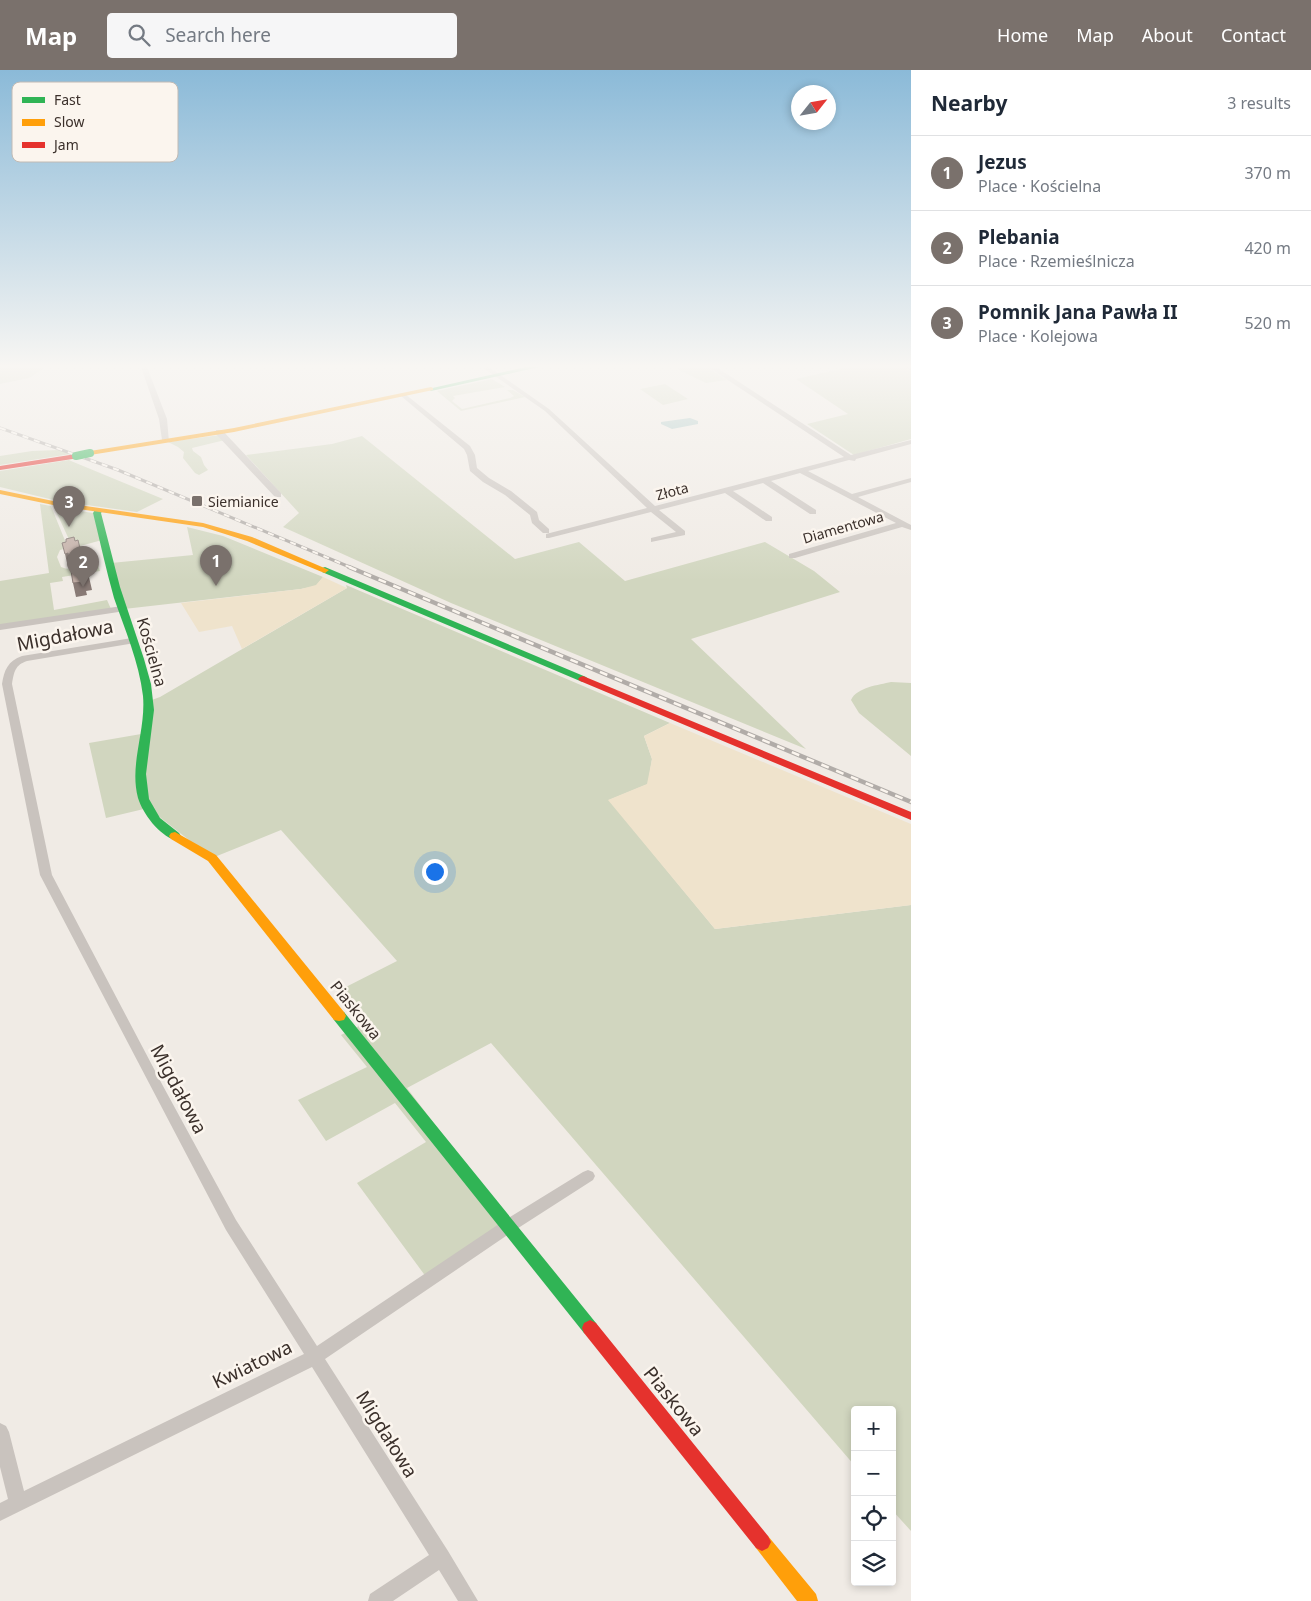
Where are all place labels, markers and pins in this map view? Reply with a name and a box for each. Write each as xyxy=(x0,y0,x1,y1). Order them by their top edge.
pin: 3 xyxy=(53,486,85,527)
place label: Siemianice xyxy=(208,492,279,511)
marker: Siemianice xyxy=(190,494,204,508)
pin: 1 xyxy=(200,545,232,586)
pin: 2 xyxy=(67,546,99,587)

